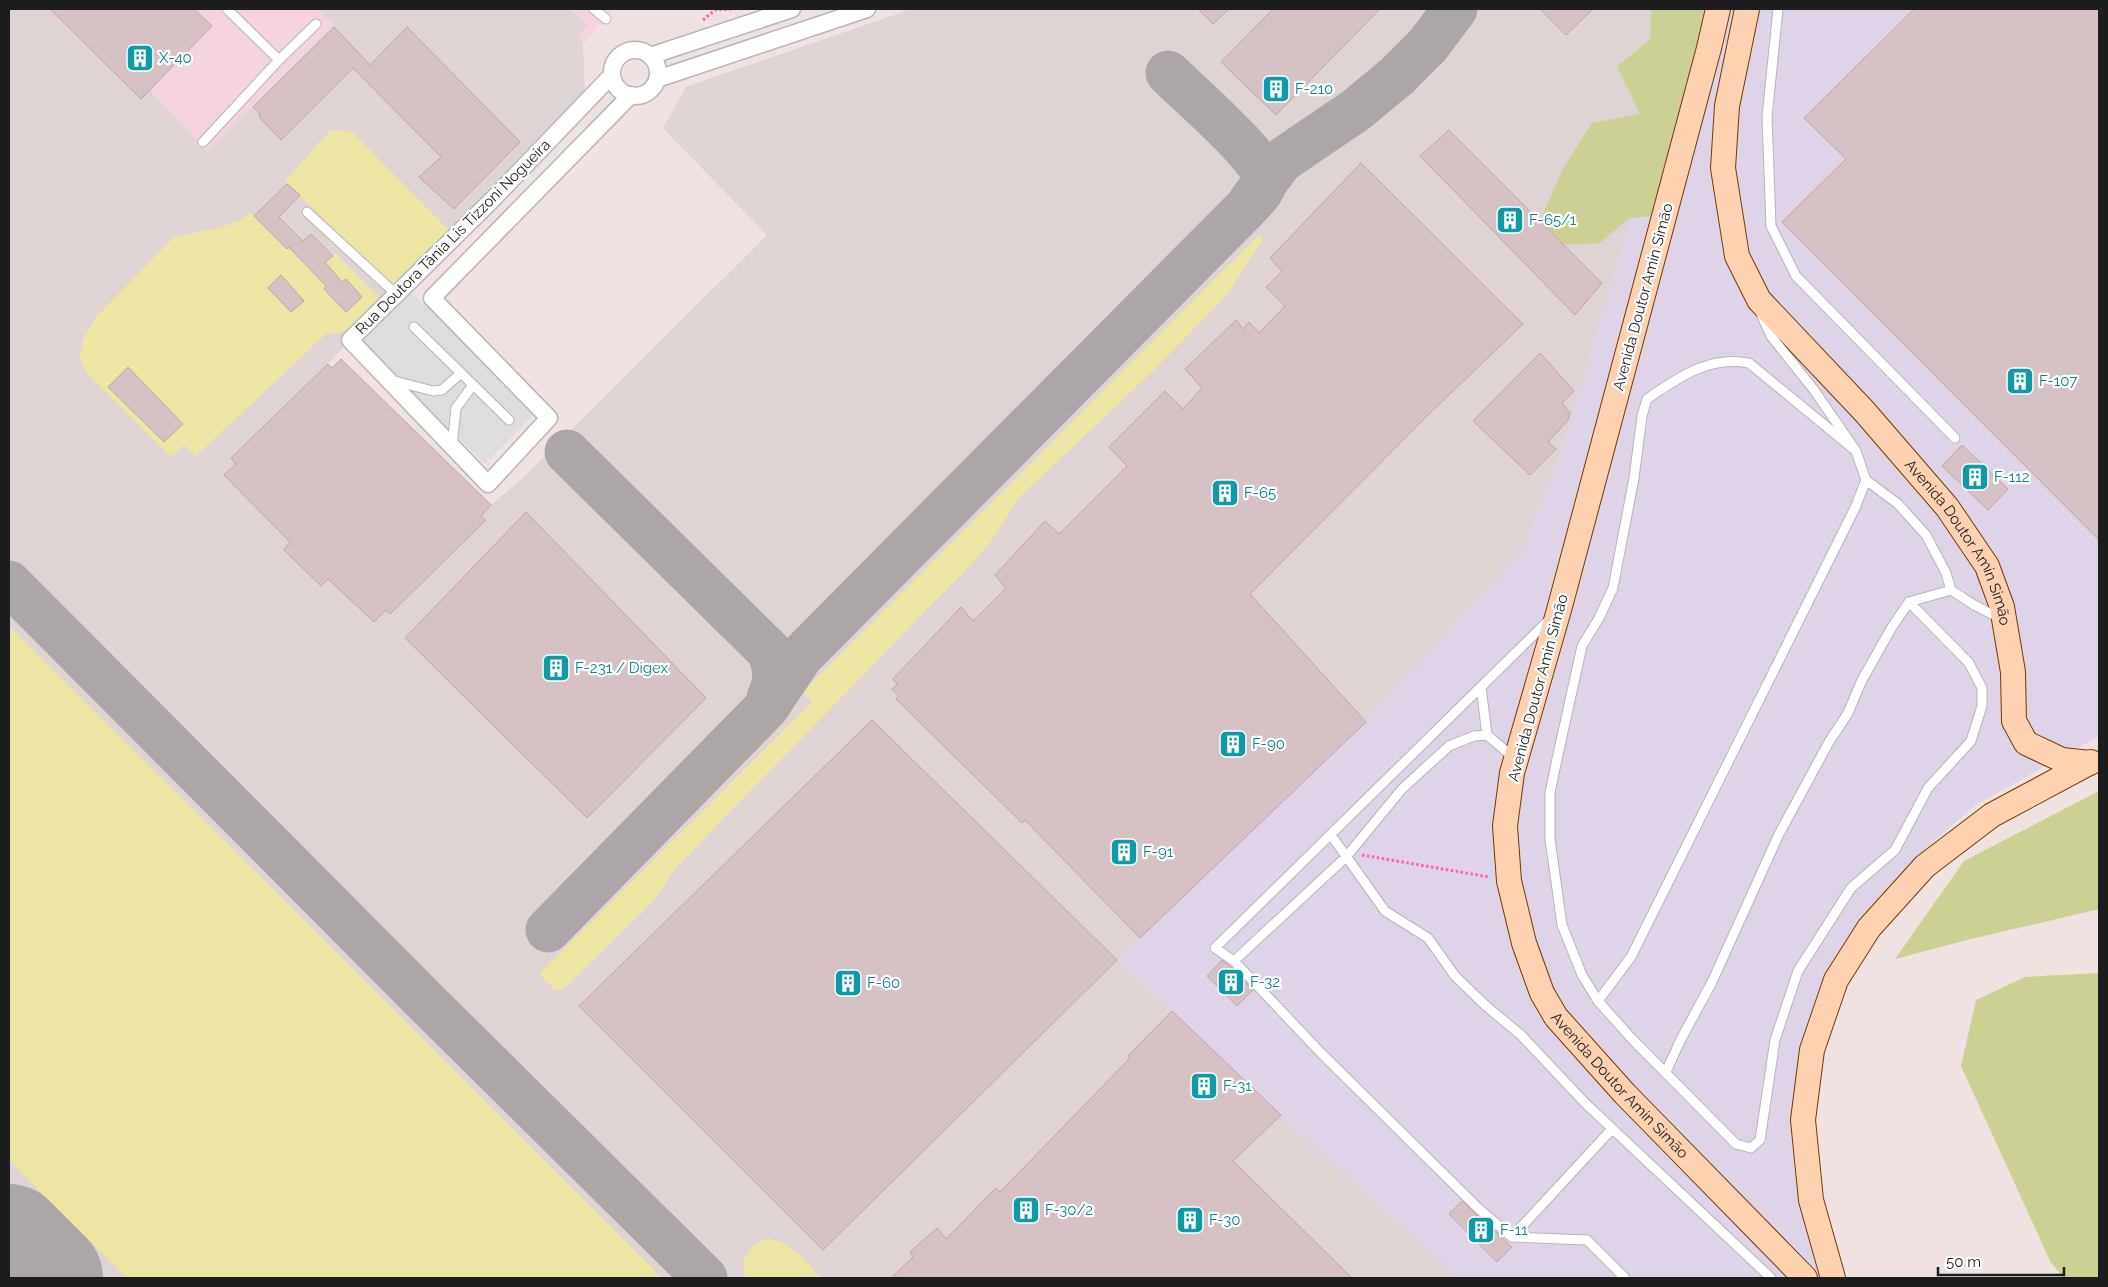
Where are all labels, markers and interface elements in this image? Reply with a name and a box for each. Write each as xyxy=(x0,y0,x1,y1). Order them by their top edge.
building icon: X-40 xyxy=(125,43,155,73)
place label: X-40 xyxy=(159,49,192,67)
building icon: F-210 xyxy=(1261,74,1291,104)
place label: F-210 xyxy=(1295,80,1333,98)
street label: Rua Doutora Tânia Lis Tizzoni Nogueira xyxy=(352,136,554,338)
street label: Avenida Doutor Amin Simão xyxy=(1609,201,1677,393)
building icon: F-65/1 xyxy=(1495,205,1525,235)
place label: F-65/1 xyxy=(1529,211,1577,229)
building icon: F-107 xyxy=(2005,366,2035,396)
place label: F-107 xyxy=(2039,372,2077,390)
street label: Avenida Doutor Amin Simão xyxy=(1901,456,2014,627)
building icon: F-112 xyxy=(1960,462,1990,492)
place label: F-112 xyxy=(1994,468,2030,486)
building icon: F-65 xyxy=(1210,478,1240,508)
place label: F-65 xyxy=(1244,484,1276,502)
street label: Avenida Doutor Amin Simão xyxy=(1504,592,1572,784)
building icon: F-231 / Digex xyxy=(541,653,571,683)
place label: F-231 / Digex xyxy=(575,659,669,677)
building icon: F-90 xyxy=(1218,729,1248,759)
place label: F-90 xyxy=(1252,735,1285,753)
building icon: F-91 xyxy=(1109,837,1139,867)
place label: F-91 xyxy=(1143,843,1174,861)
building icon: F-32 xyxy=(1216,967,1246,997)
building icon: F-60 xyxy=(833,968,863,998)
place label: F-32 xyxy=(1250,973,1280,991)
place label: F-60 xyxy=(867,974,900,992)
street label: Avenida Doutor Amin Simão xyxy=(1547,1008,1692,1162)
building icon: F-31 xyxy=(1189,1071,1219,1101)
place label: F-31 xyxy=(1223,1077,1252,1095)
building icon: F-30/2 xyxy=(1011,1195,1041,1225)
place label: F-30/2 xyxy=(1045,1201,1093,1219)
building icon: F-30 xyxy=(1175,1205,1205,1235)
place label: F-30 xyxy=(1209,1211,1241,1229)
building icon: F-11 xyxy=(1466,1215,1496,1245)
place label: F-11 xyxy=(1500,1221,1528,1239)
scale bar xyxy=(1938,1244,2064,1276)
text: 50 m xyxy=(1946,1253,1981,1271)

